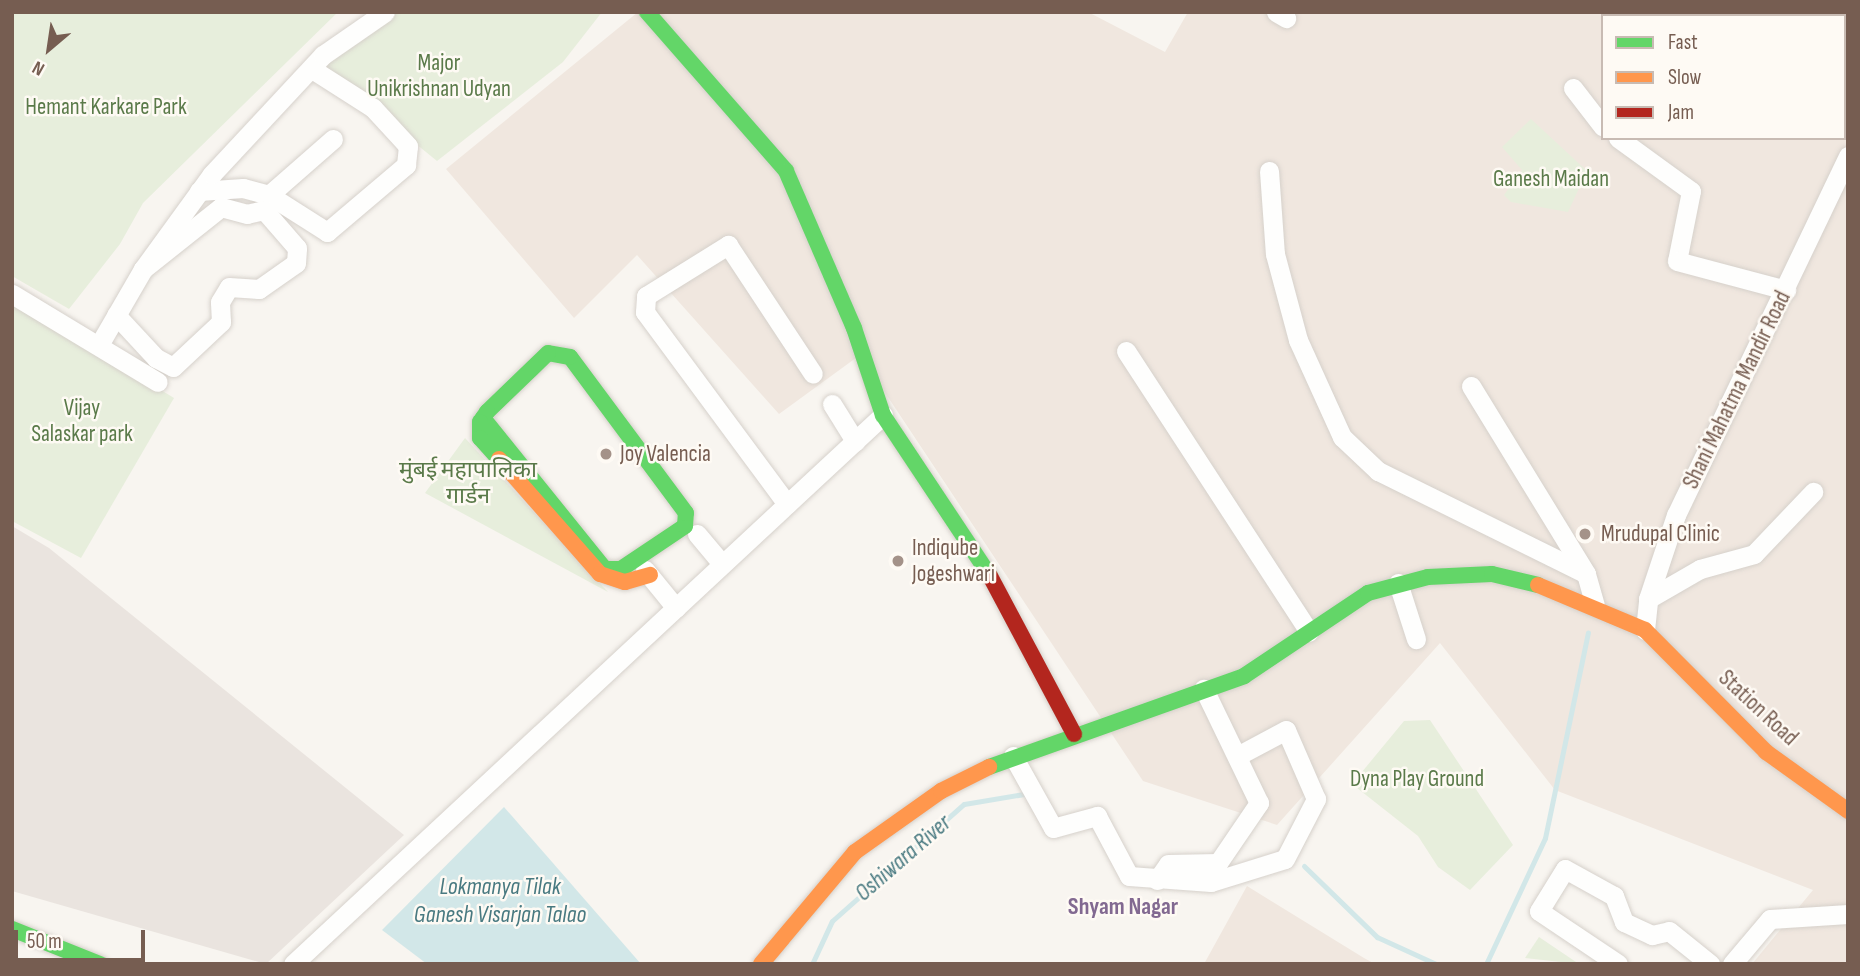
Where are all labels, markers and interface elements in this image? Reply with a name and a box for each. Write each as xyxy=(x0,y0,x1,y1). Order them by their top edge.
north arrow xyxy=(14,14,84,84)
legend xyxy=(1601,14,1846,140)
text: Fast xyxy=(1668,30,1698,55)
park label: Major Unikrishnan Udyan xyxy=(367,49,511,103)
text: N xyxy=(29,55,49,80)
text: Slow xyxy=(1668,65,1701,90)
park label: Hemant Karkare Park xyxy=(25,93,187,121)
text: Jam xyxy=(1668,100,1694,125)
park label: Ganesh Maidan xyxy=(1493,165,1609,193)
street label: Shani Mahatma Mandir Road xyxy=(1677,287,1797,493)
park label: Vijay Salaskar park xyxy=(31,394,133,448)
place label: Joy Valencia xyxy=(620,440,711,468)
marker: Joy Valencia xyxy=(598,446,614,462)
park label: मुंबई महापालिका गार्डन xyxy=(399,456,537,510)
place label: Mrudupal Clinic xyxy=(1601,520,1720,548)
marker: Mrudupal Clinic xyxy=(1575,524,1595,544)
place label: Indiqube Jogeshwari xyxy=(912,534,995,588)
marker: Indiqube Jogeshwari xyxy=(890,553,906,569)
street label: Station Road xyxy=(1713,664,1803,752)
park label: Dyna Play Ground xyxy=(1350,765,1484,793)
water label: Oshiwara River xyxy=(849,809,957,907)
water label: Lokmanya Tilak Ganesh Visarjan Talao xyxy=(414,873,586,929)
district label: Shyam Nagar xyxy=(1068,893,1178,921)
scale bar xyxy=(18,916,149,960)
text: 50 m xyxy=(27,929,62,954)

